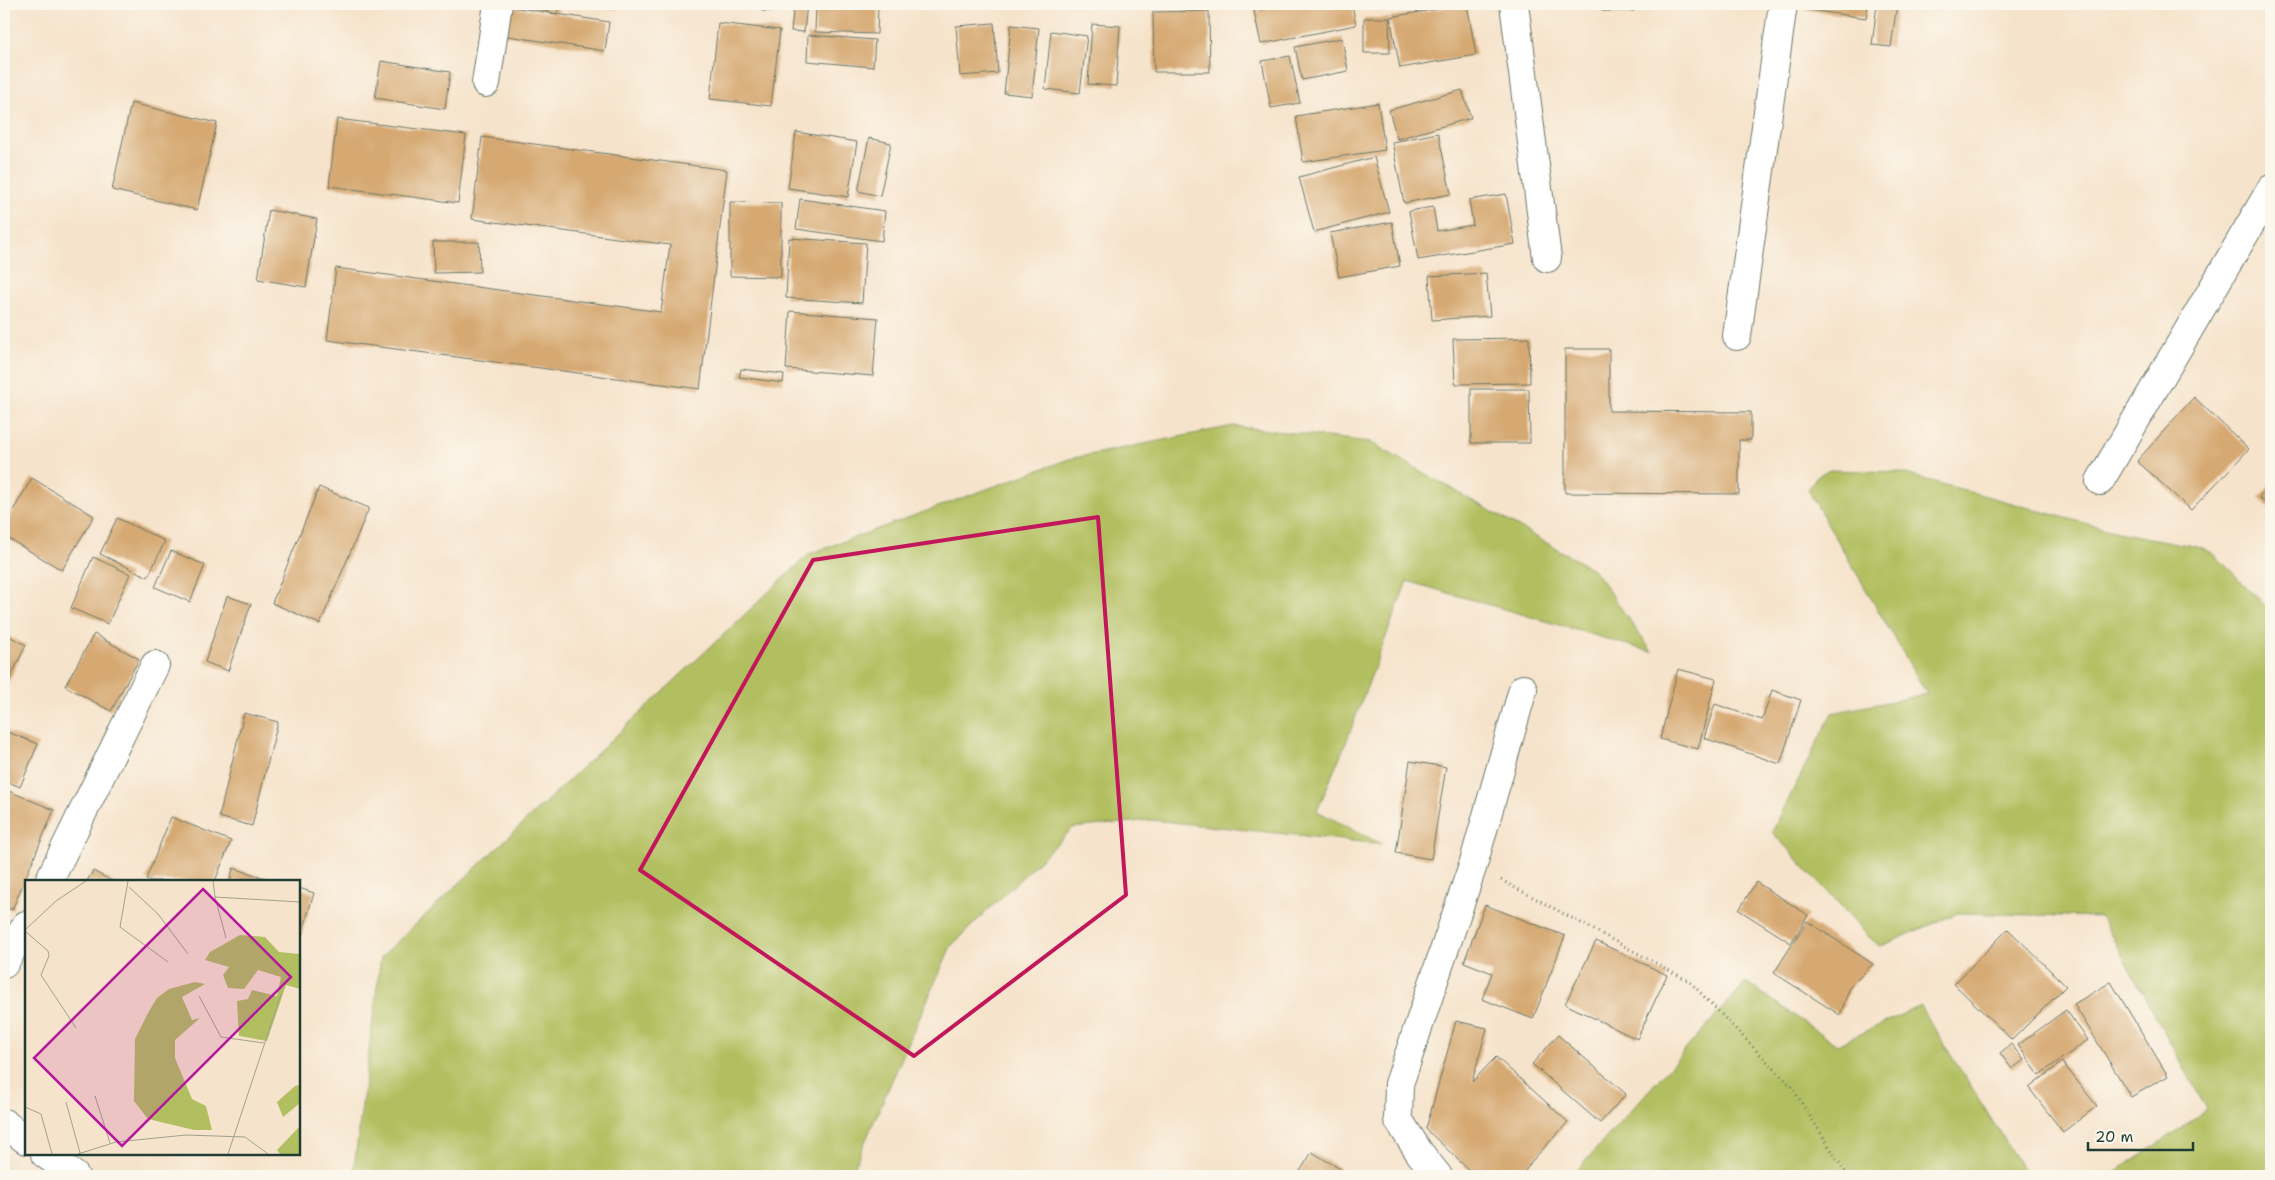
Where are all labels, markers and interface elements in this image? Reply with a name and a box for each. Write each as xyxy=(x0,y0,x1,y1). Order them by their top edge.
inset map xyxy=(25,880,300,1155)
scale bar xyxy=(2088,1120,2192,1152)
text: 20 m xyxy=(2095,1127,2134,1147)

